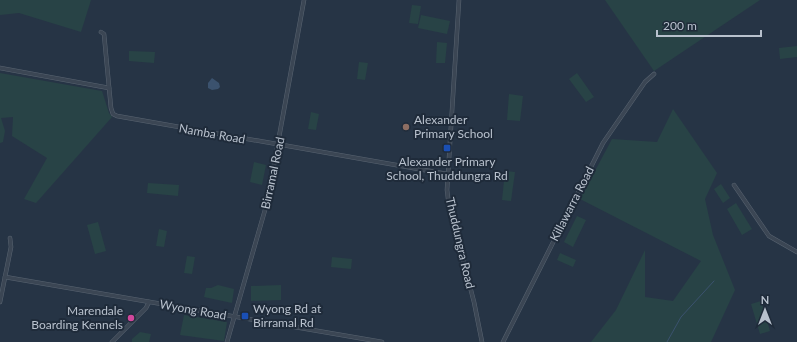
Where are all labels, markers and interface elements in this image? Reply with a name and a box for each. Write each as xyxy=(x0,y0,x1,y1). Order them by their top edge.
scale bar xyxy=(657,12,761,38)
text: 200 m xyxy=(663,18,697,33)
place label: Alexander Primary School xyxy=(414,112,493,141)
street label: Namba Road xyxy=(178,120,246,147)
marker: Alexander Primary School xyxy=(401,122,411,132)
street label: Birramal Road xyxy=(258,135,287,210)
marker: Alexander Primary School, Thuddungra Rd xyxy=(442,143,452,153)
place label: Alexander Primary School, Thuddungra Rd xyxy=(386,154,508,183)
street label: Killawarra Road xyxy=(546,164,597,244)
street label: Thuddungra Road xyxy=(443,196,478,290)
north arrow xyxy=(745,290,785,330)
text: N xyxy=(761,293,769,306)
street label: Wyong Road xyxy=(158,296,228,323)
place label: Wyong Rd at Birramal Rd xyxy=(253,301,322,330)
place label: Marendale Boarding Kennels xyxy=(31,303,123,332)
marker: Wyong Rd at Birramal Rd xyxy=(240,311,250,321)
marker: Marendale Boarding Kennels xyxy=(126,313,136,323)

